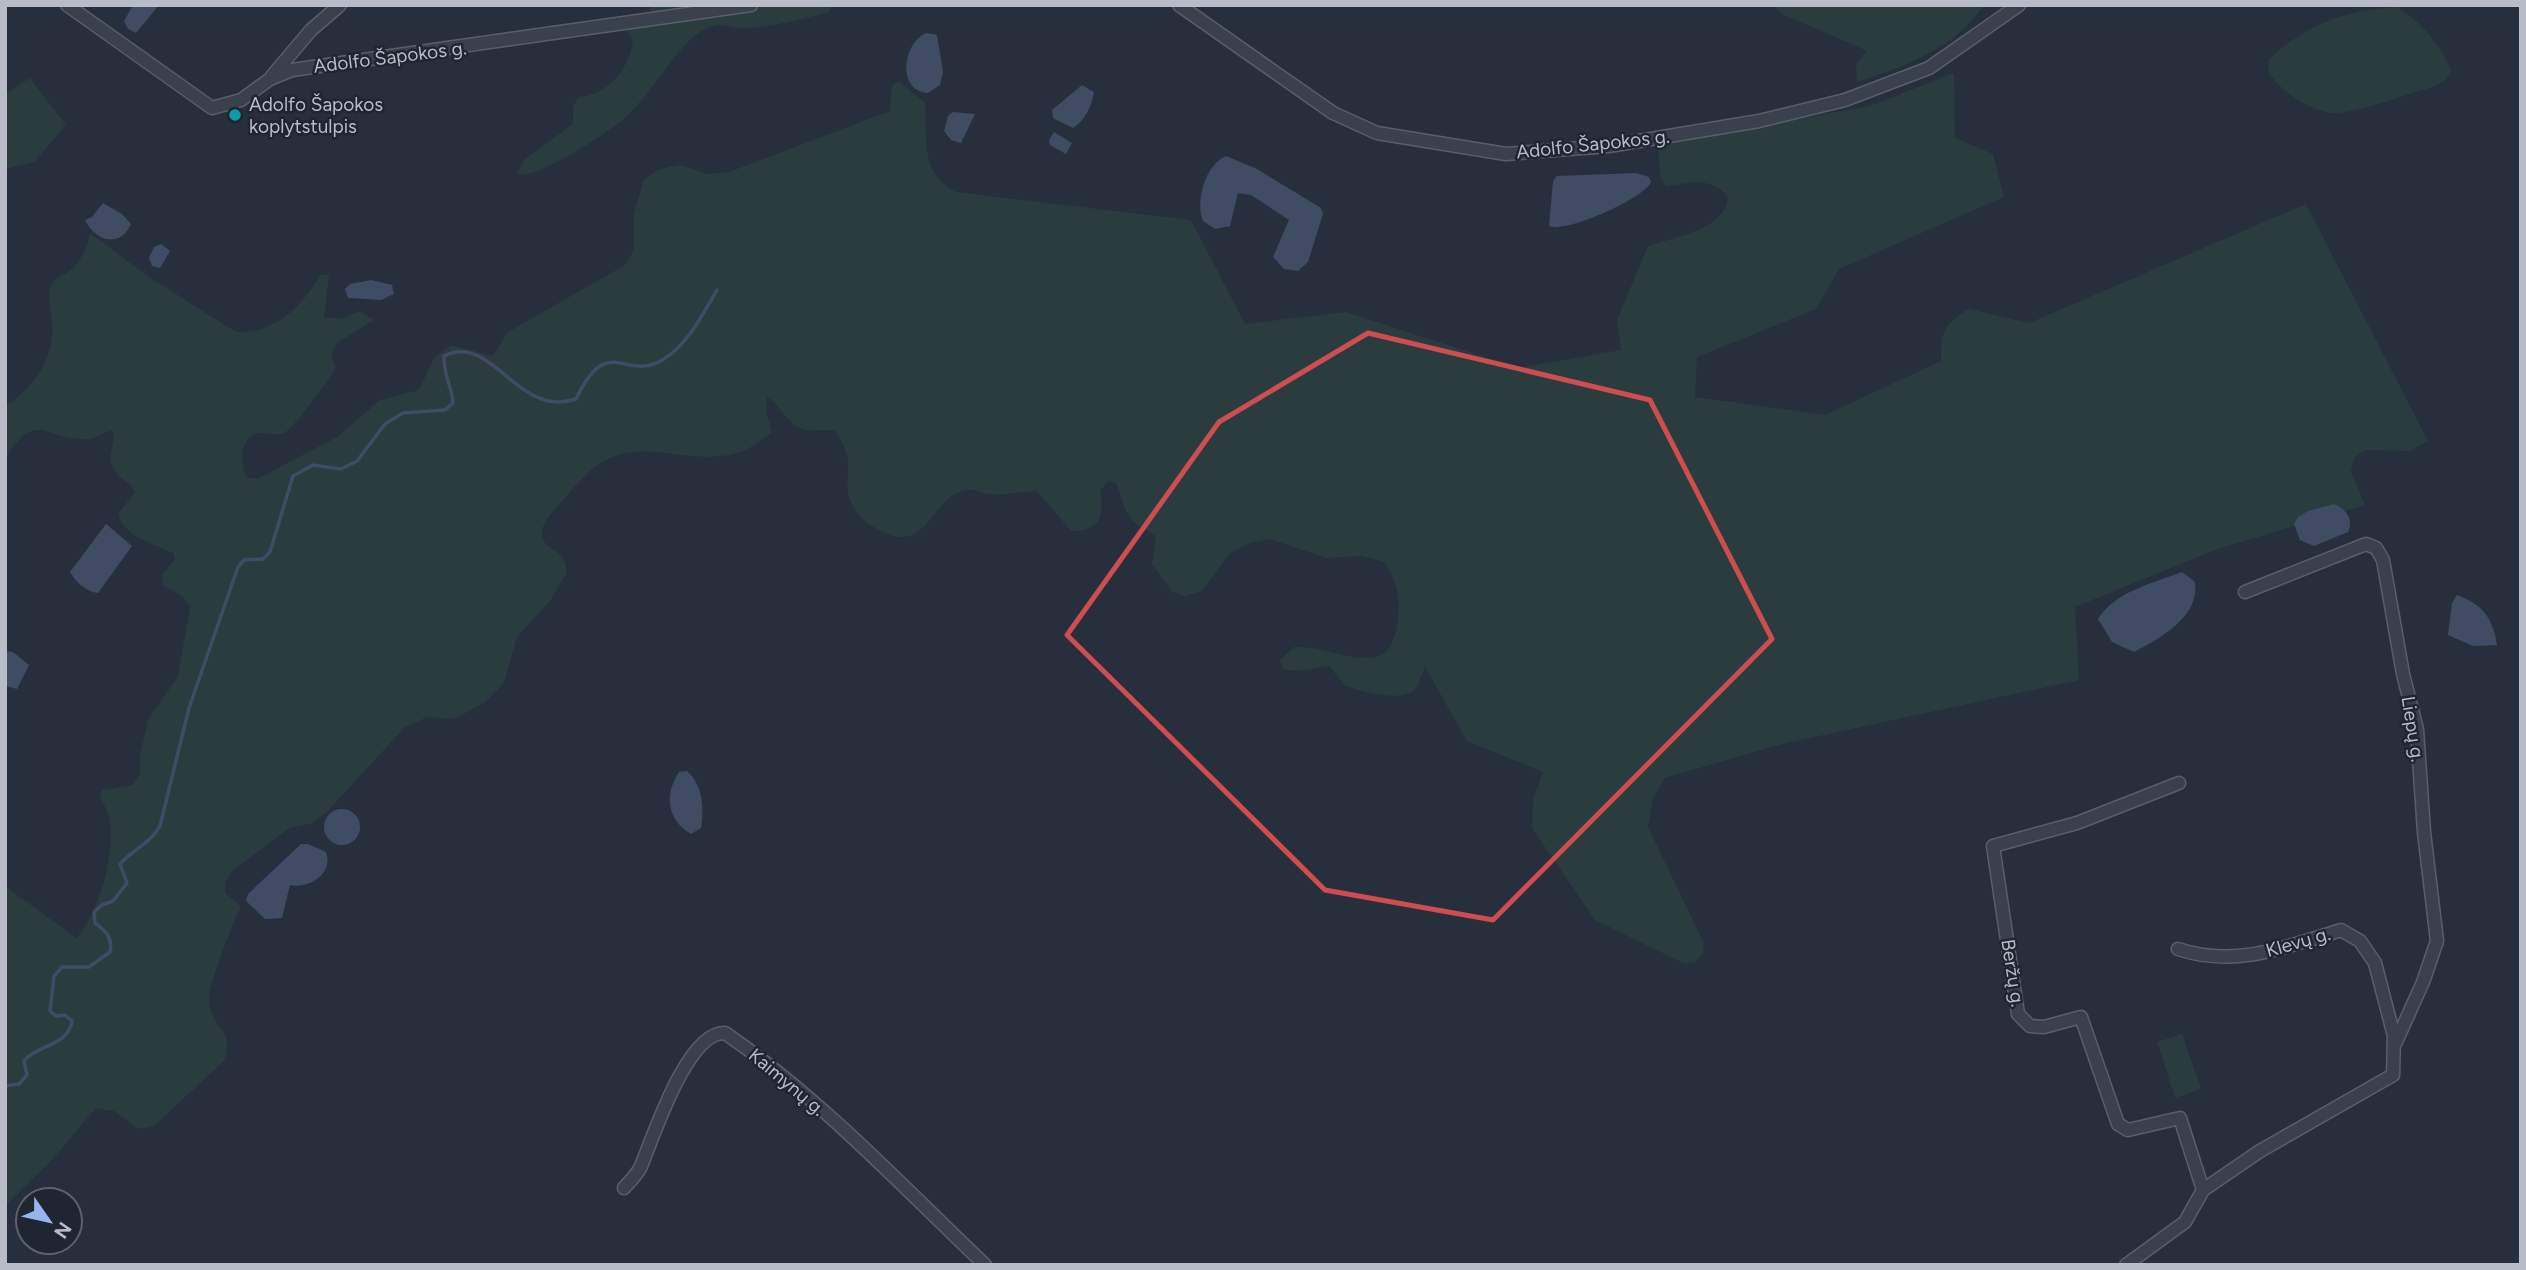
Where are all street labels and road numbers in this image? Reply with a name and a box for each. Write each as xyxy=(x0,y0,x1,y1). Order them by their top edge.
street label: Adolfo Šapokos g. xyxy=(312,36,468,78)
street label: Adolfo Šapokos g. xyxy=(1515,125,1671,163)
street label: Liepų g. xyxy=(2396,694,2430,764)
street label: Klevų g. xyxy=(2263,922,2333,962)
street label: Beržų g. xyxy=(1996,938,2030,1008)
street label: Kaimynų g. xyxy=(744,1043,830,1121)

